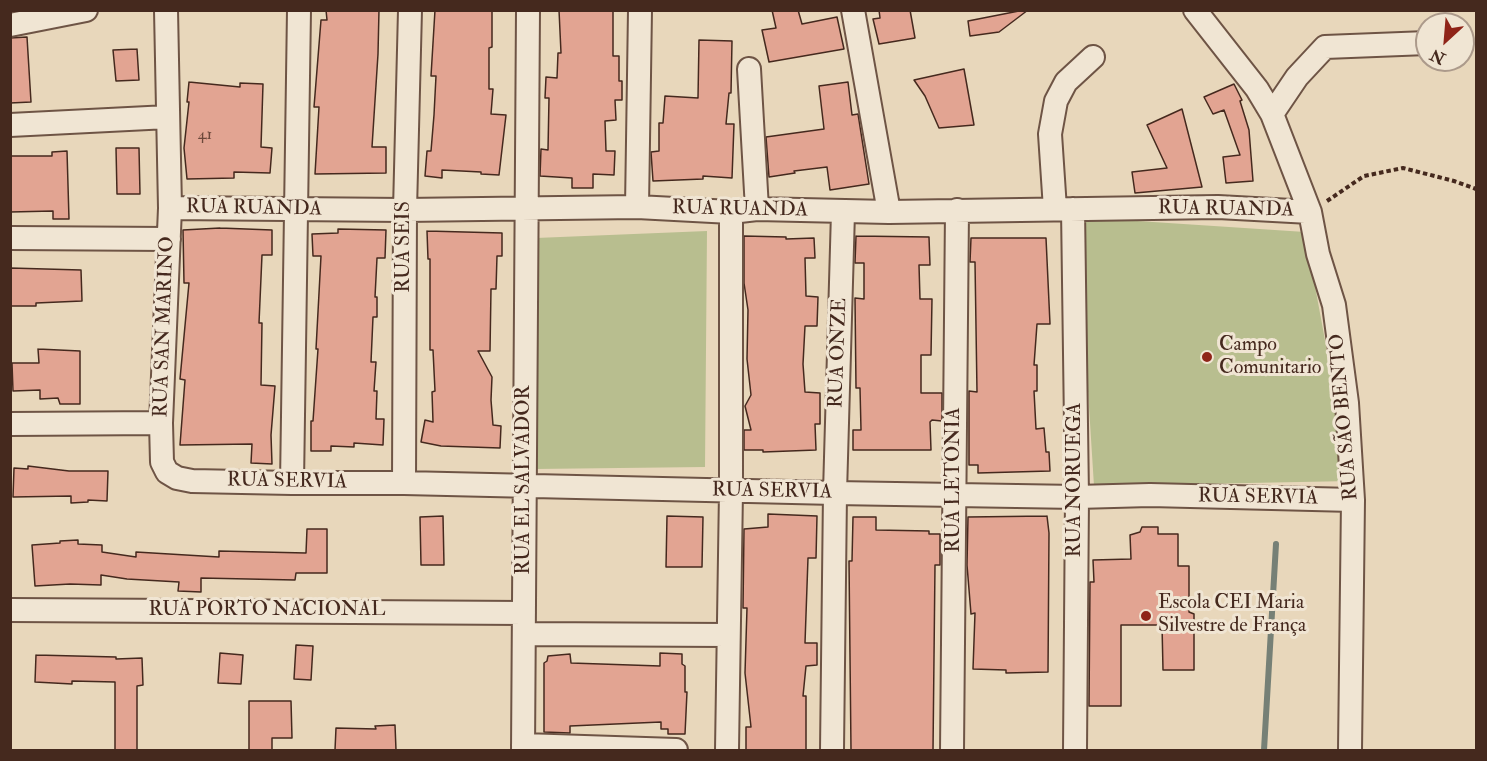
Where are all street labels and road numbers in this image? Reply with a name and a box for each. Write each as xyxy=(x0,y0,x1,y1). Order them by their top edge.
street label: RUA RUANDA xyxy=(186,196,322,222)
street label: RUA RUANDA xyxy=(672,197,808,223)
street label: RUA RUANDA xyxy=(1158,197,1294,223)
street label: RUA SEIS xyxy=(393,201,417,293)
street label: RUA SAN MARINO xyxy=(150,236,180,418)
street label: RUA ONZE xyxy=(825,298,853,408)
street label: RUA SÃO BENTO xyxy=(1326,333,1364,501)
street label: RUA EL SALVADOR xyxy=(513,385,537,575)
street label: RUA NORUEGA xyxy=(1064,402,1088,558)
street label: RUA LETONIA xyxy=(943,407,967,553)
street label: RUA SERVIA xyxy=(226,469,348,495)
street label: RUA SERVIA xyxy=(711,479,833,505)
street label: RUA SERVIA xyxy=(1197,485,1319,511)
street label: RUA PORTO NACIONAL xyxy=(148,599,386,623)

